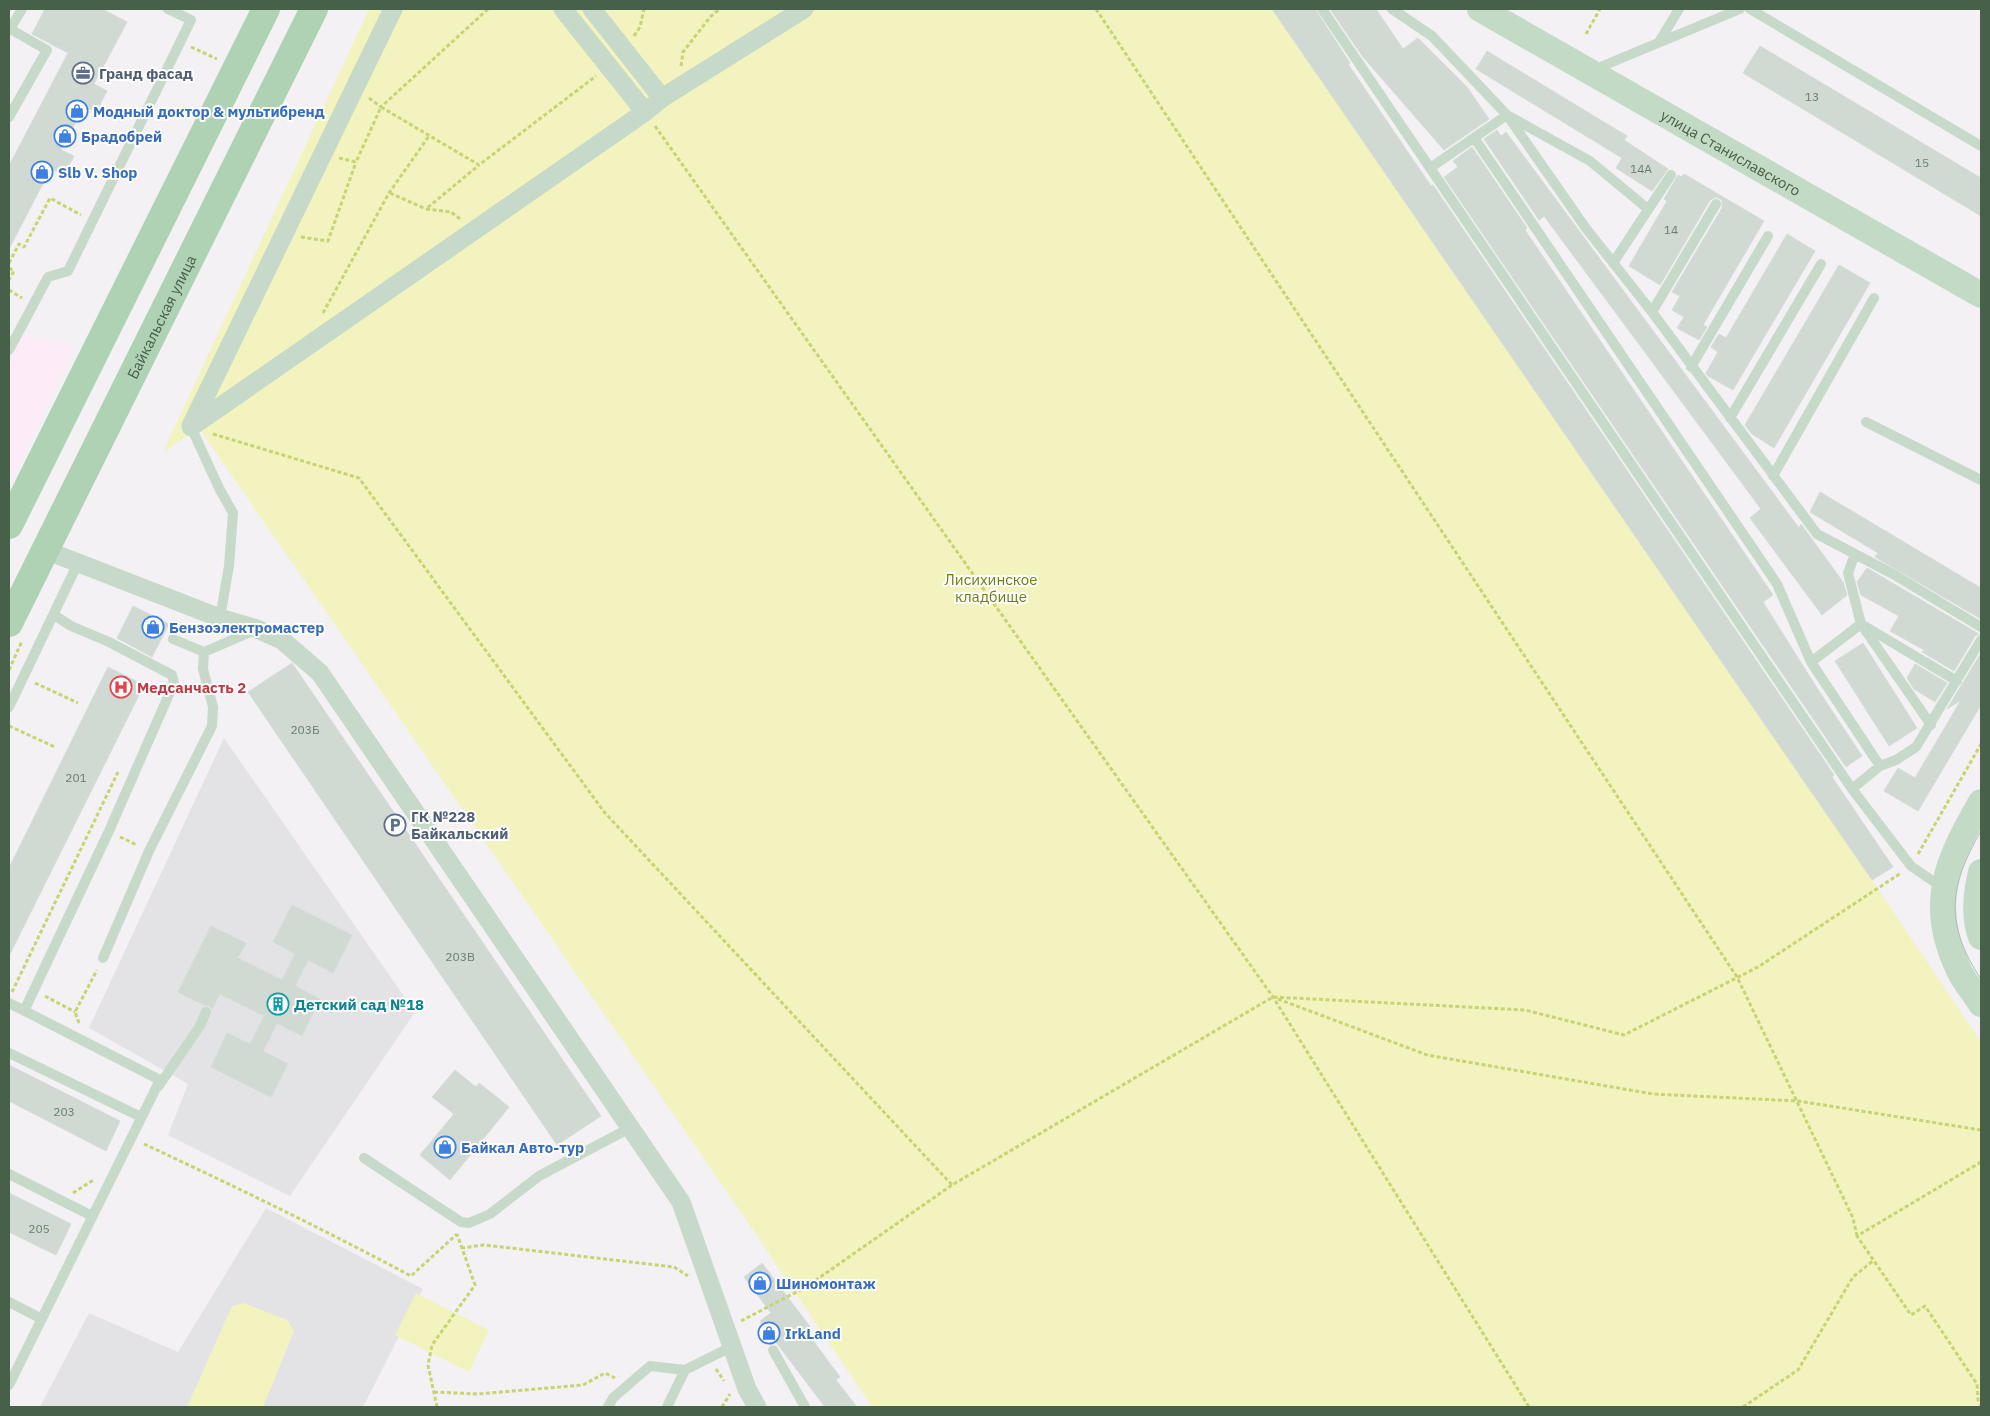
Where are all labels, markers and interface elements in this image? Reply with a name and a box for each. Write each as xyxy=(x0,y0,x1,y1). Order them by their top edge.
office icon: Гранд фасад xyxy=(71,61,95,85)
place label: Гранд фасад xyxy=(99,64,193,83)
house number: 13 xyxy=(1805,89,1819,104)
shop icon: Модный доктор & мультибренд xyxy=(65,99,89,123)
place label: Модный доктор & мультибренд xyxy=(93,102,325,121)
street label: улица Станиславского xyxy=(1658,105,1804,200)
shop icon: Брадобрей xyxy=(53,124,77,148)
place label: Брадобрей xyxy=(81,127,162,146)
house number: 15 xyxy=(1915,155,1929,170)
shop icon: Slb V. Shop xyxy=(30,160,54,184)
house number: 14А xyxy=(1630,161,1652,176)
place label: Slb V. Shop xyxy=(58,163,138,182)
house number: 14 xyxy=(1664,222,1678,237)
street label: Байкальская улица xyxy=(122,252,200,382)
park label: Лисихинское кладбище xyxy=(945,570,1037,606)
shop icon: Бензоэлектромастер xyxy=(141,615,165,639)
place label: Бензоэлектромастер xyxy=(169,618,324,637)
hospital icon: Медсанчасть 2 xyxy=(109,675,133,699)
place label: Медсанчасть 2 xyxy=(137,678,246,697)
house number: 203Б xyxy=(290,722,320,737)
house number: 201 xyxy=(65,770,87,785)
place label: ГК №228 Байкальский xyxy=(411,807,508,843)
parking icon: ГК №228 Байкальский xyxy=(383,813,407,837)
house number: 203В xyxy=(445,949,475,964)
building icon: Детский сад №18 xyxy=(266,992,290,1016)
place label: Детский сад №18 xyxy=(294,995,424,1014)
house number: 203 xyxy=(53,1104,75,1119)
shop icon: Байкал Авто-тур xyxy=(433,1135,457,1159)
place label: Байкал Авто-тур xyxy=(461,1138,584,1157)
house number: 205 xyxy=(28,1221,50,1236)
shop icon: Шиномонтаж xyxy=(748,1271,772,1295)
place label: Шиномонтаж xyxy=(776,1274,876,1293)
shop icon: IrkLand xyxy=(757,1321,781,1345)
place label: IrkLand xyxy=(785,1324,841,1343)

